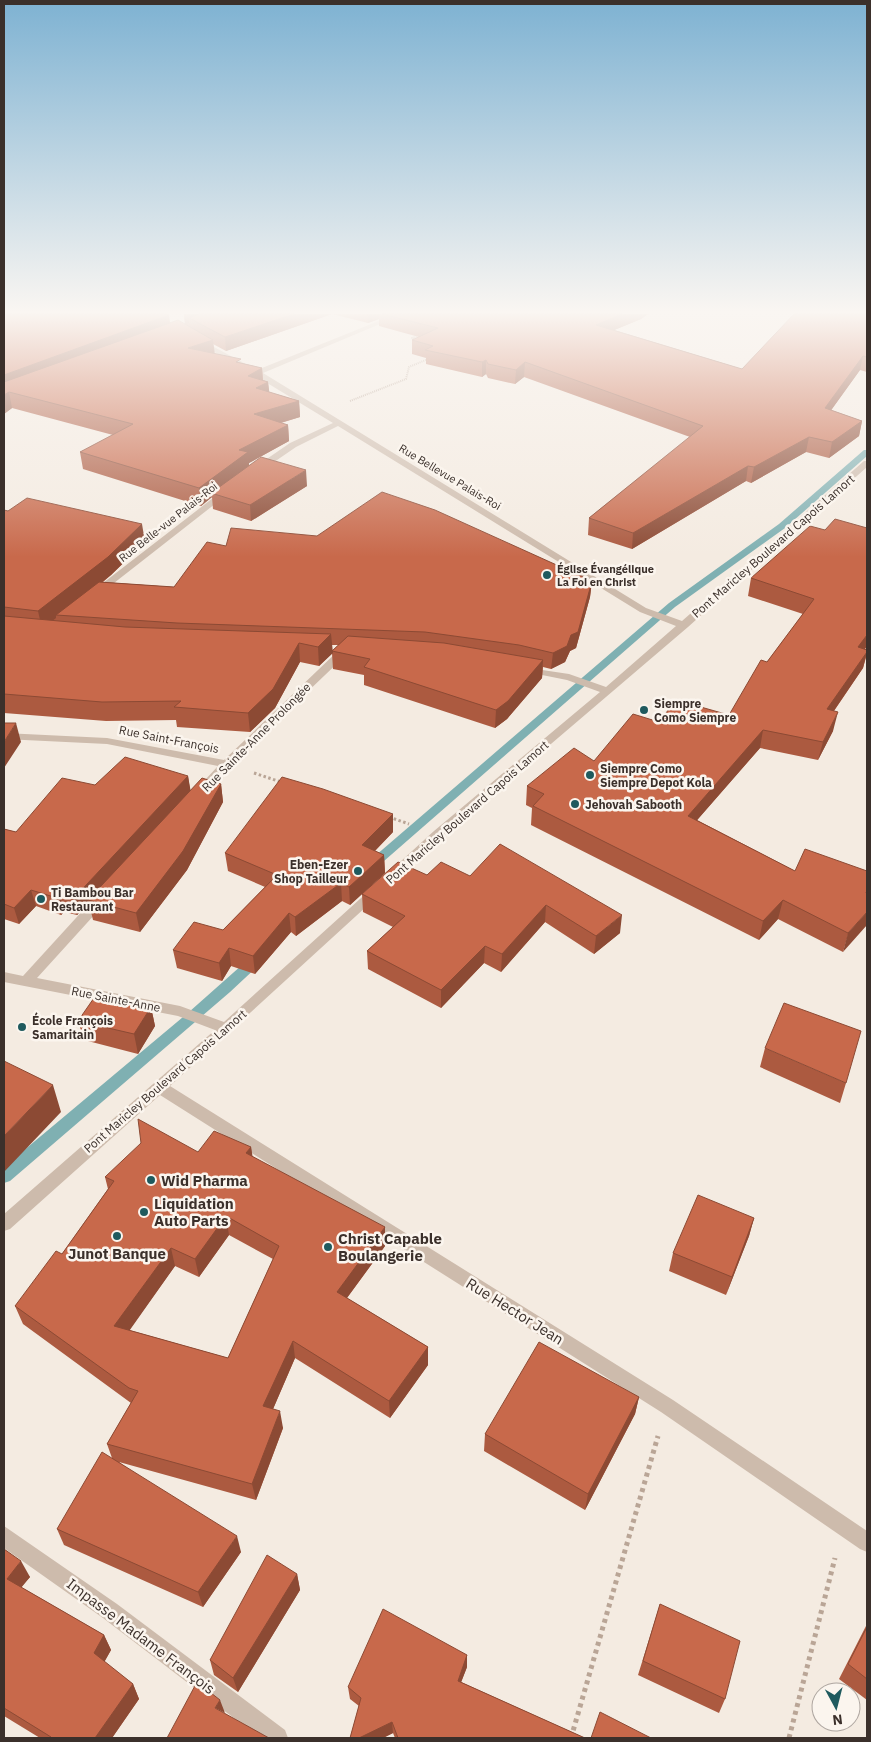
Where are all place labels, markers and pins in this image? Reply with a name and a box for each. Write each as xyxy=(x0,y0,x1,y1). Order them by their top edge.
place label: Église Évangélique La Foi en Christ xyxy=(557,561,654,589)
marker: Église Évangélique La Foi en Christ xyxy=(541,569,553,581)
place label: Siempre Como Siempre xyxy=(654,696,736,725)
marker: Siempre Como Siempre xyxy=(638,704,650,716)
place label: Siempre Como Siempre Depot Kola xyxy=(600,761,712,790)
marker: Siempre Como Siempre Depot Kola xyxy=(584,769,596,781)
place label: Jehovah Sabooth xyxy=(585,797,682,812)
marker: Jehovah Sabooth xyxy=(569,798,581,810)
place label: Eben-Ezer Shop Tailleur xyxy=(274,857,348,886)
marker: Eben-Ezer Shop Tailleur xyxy=(352,865,364,877)
place label: Ti Bambou Bar Restaurant xyxy=(51,885,134,914)
marker: Ti Bambou Bar Restaurant xyxy=(35,893,47,905)
place label: École François Samaritain xyxy=(32,1012,113,1042)
marker: École François Samaritain xyxy=(16,1021,28,1033)
place label: Wid Pharma xyxy=(161,1171,248,1190)
marker: Wid Pharma xyxy=(145,1174,157,1186)
place label: Liquidation Auto Parts xyxy=(154,1194,234,1230)
marker: Liquidation Auto Parts xyxy=(138,1206,150,1218)
place label: Christ Capable Boulangerie xyxy=(338,1229,442,1265)
marker: Junot Banque xyxy=(111,1230,123,1242)
marker: Christ Capable Boulangerie xyxy=(322,1241,334,1253)
place label: Junot Banque xyxy=(68,1244,166,1263)

